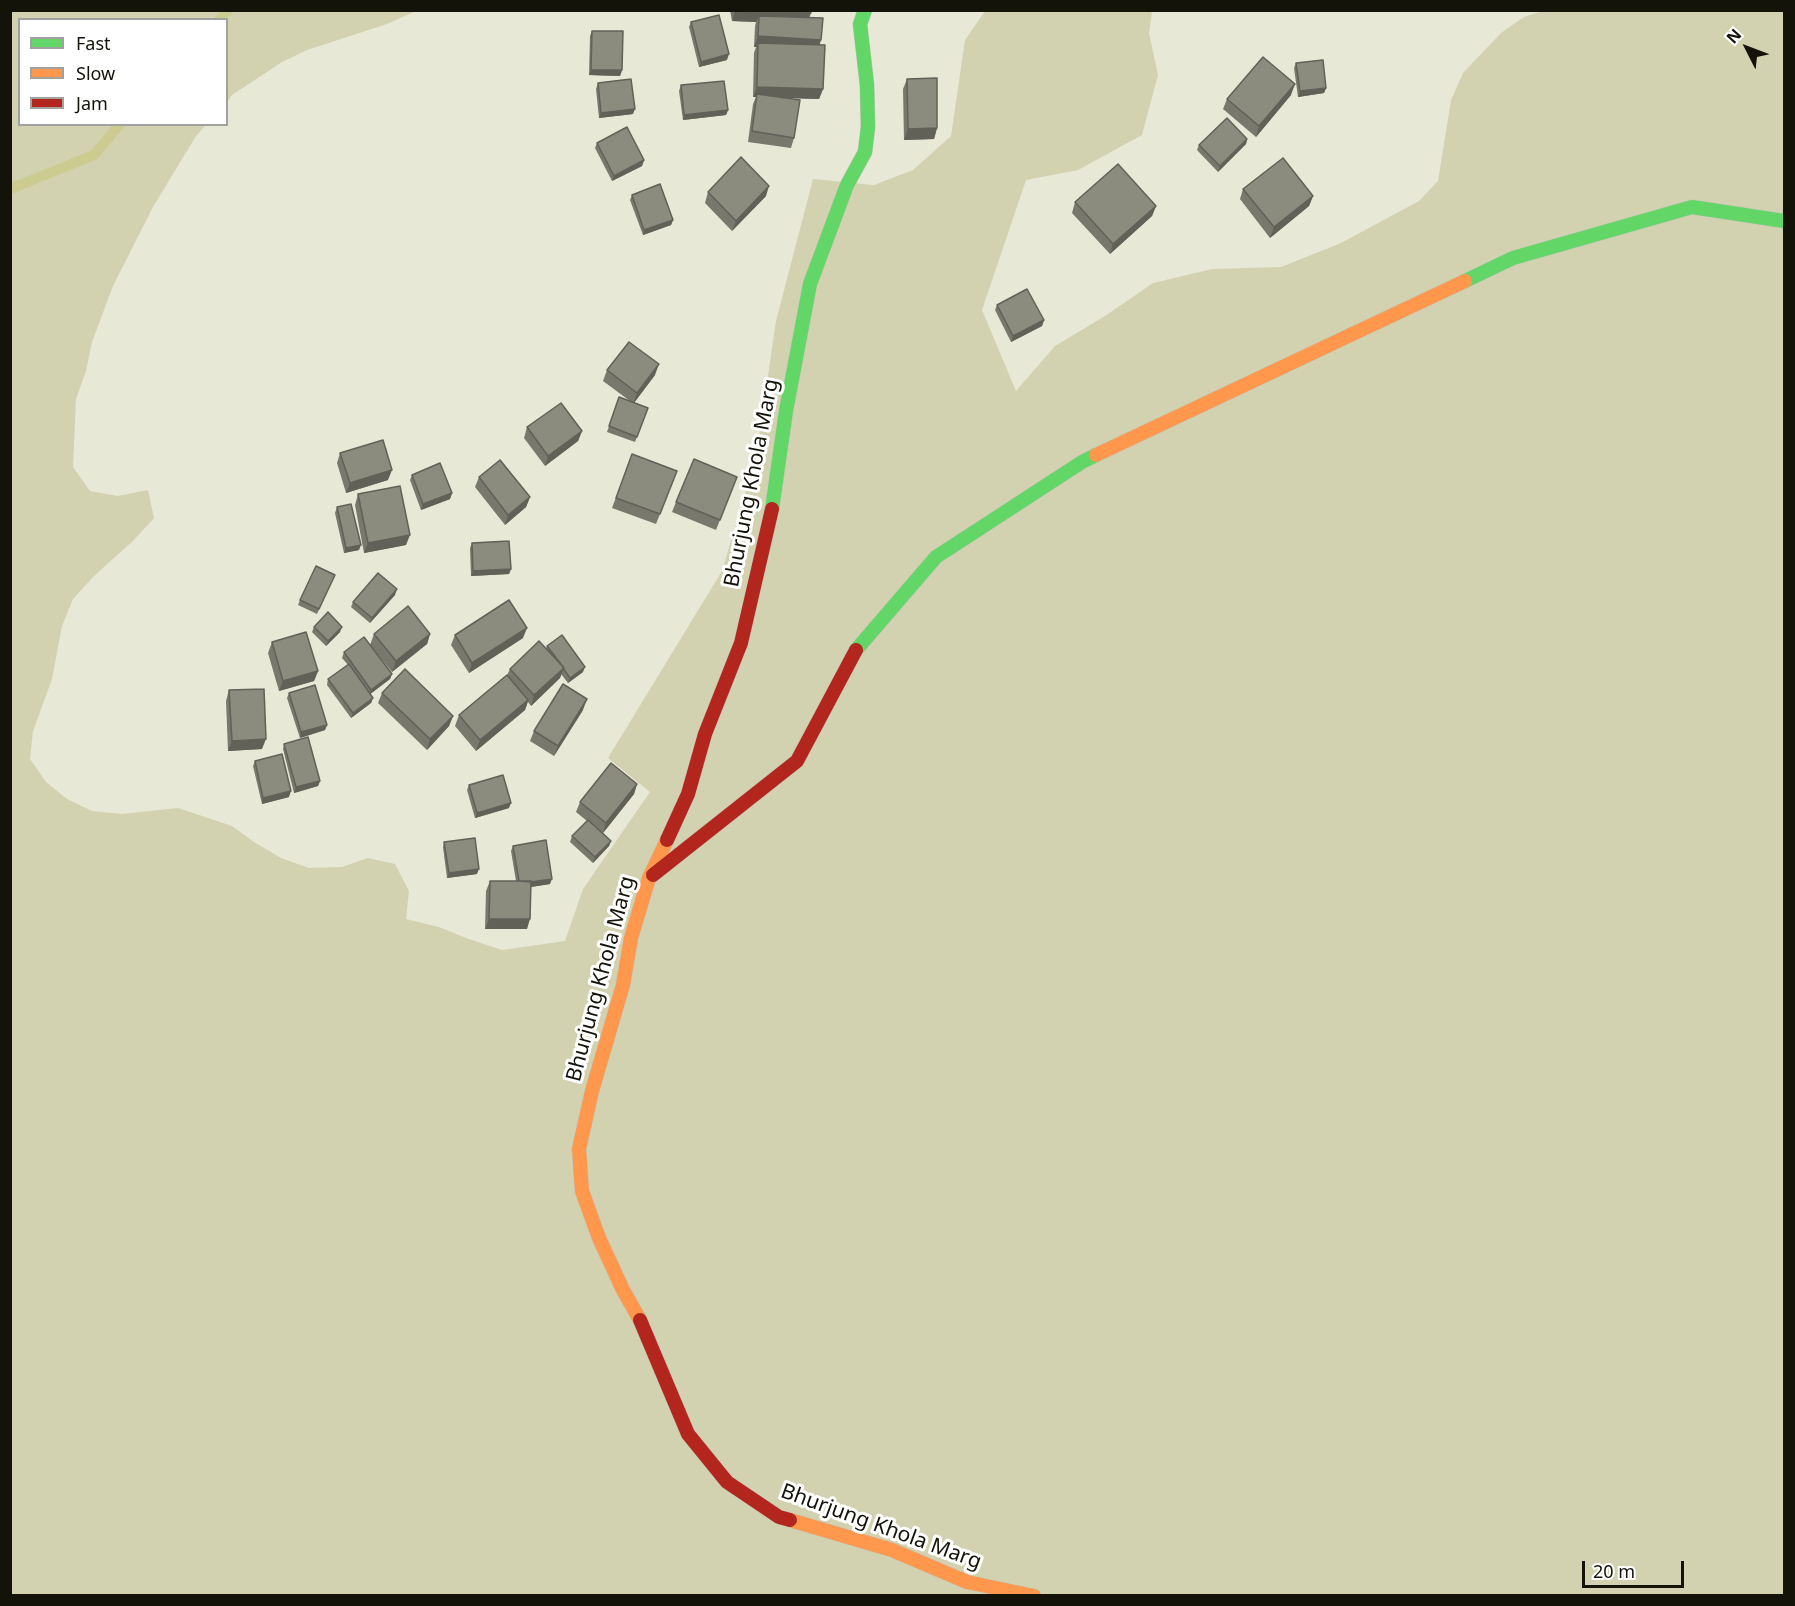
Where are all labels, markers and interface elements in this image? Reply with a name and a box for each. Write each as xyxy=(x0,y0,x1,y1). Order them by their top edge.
legend xyxy=(18,18,228,126)
north arrow xyxy=(1717,18,1777,78)
text: N xyxy=(1721,24,1746,48)
text: Fast xyxy=(76,31,111,55)
text: Slow xyxy=(76,61,115,85)
text: Jam xyxy=(76,91,108,115)
street label: Bhurjung Khola Marg xyxy=(719,377,785,589)
street label: Bhurjung Khola Marg xyxy=(561,874,641,1084)
street label: Bhurjung Khola Marg xyxy=(777,1479,985,1575)
scale bar xyxy=(1585,1549,1687,1587)
text: 20 m xyxy=(1593,1559,1635,1583)

